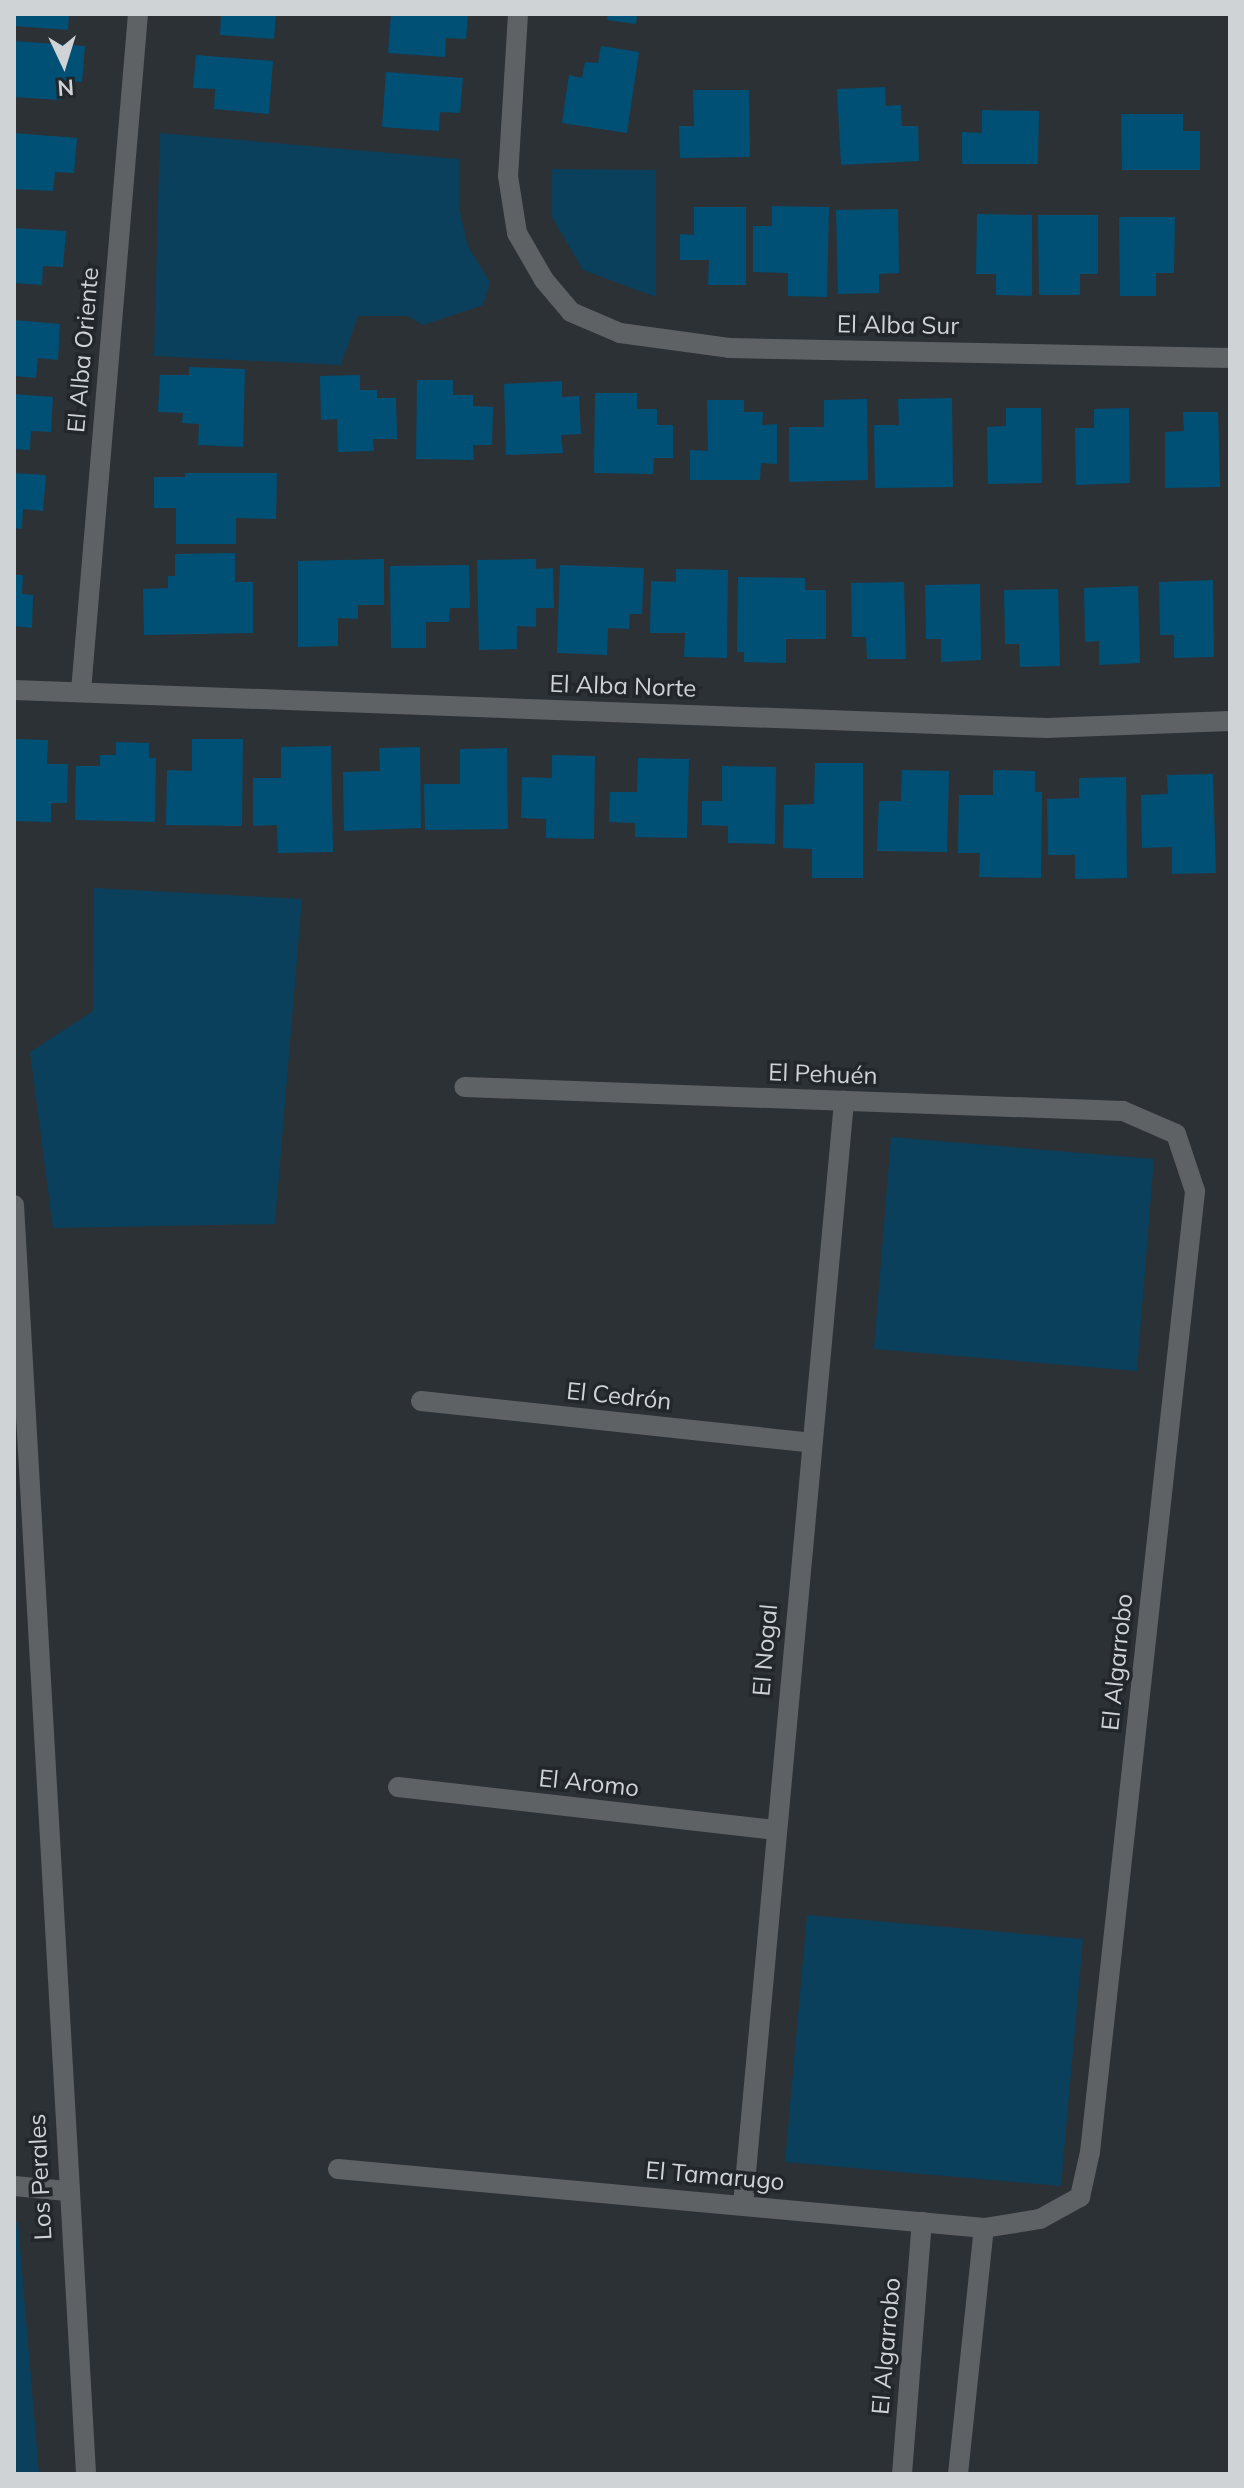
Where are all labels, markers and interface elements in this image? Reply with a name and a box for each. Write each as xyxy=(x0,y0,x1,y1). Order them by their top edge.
north arrow xyxy=(24,24,104,104)
text: N xyxy=(56,73,75,102)
street label: El Alba Oriente xyxy=(61,266,105,434)
street label: El Alba Sur xyxy=(837,310,959,340)
street label: El Alba Norte xyxy=(549,669,697,703)
street label: El Pehuén xyxy=(768,1058,878,1090)
street label: El Cedrón xyxy=(565,1376,673,1416)
street label: El Algarrobo xyxy=(1095,1592,1139,1732)
street label: El Nogal xyxy=(747,1603,783,1697)
street label: El Aromo xyxy=(537,1763,641,1803)
street label: Los Perales xyxy=(22,2113,58,2241)
street label: El Tamarugo xyxy=(644,2156,786,2196)
street label: El Algarrobo xyxy=(866,2276,906,2416)

